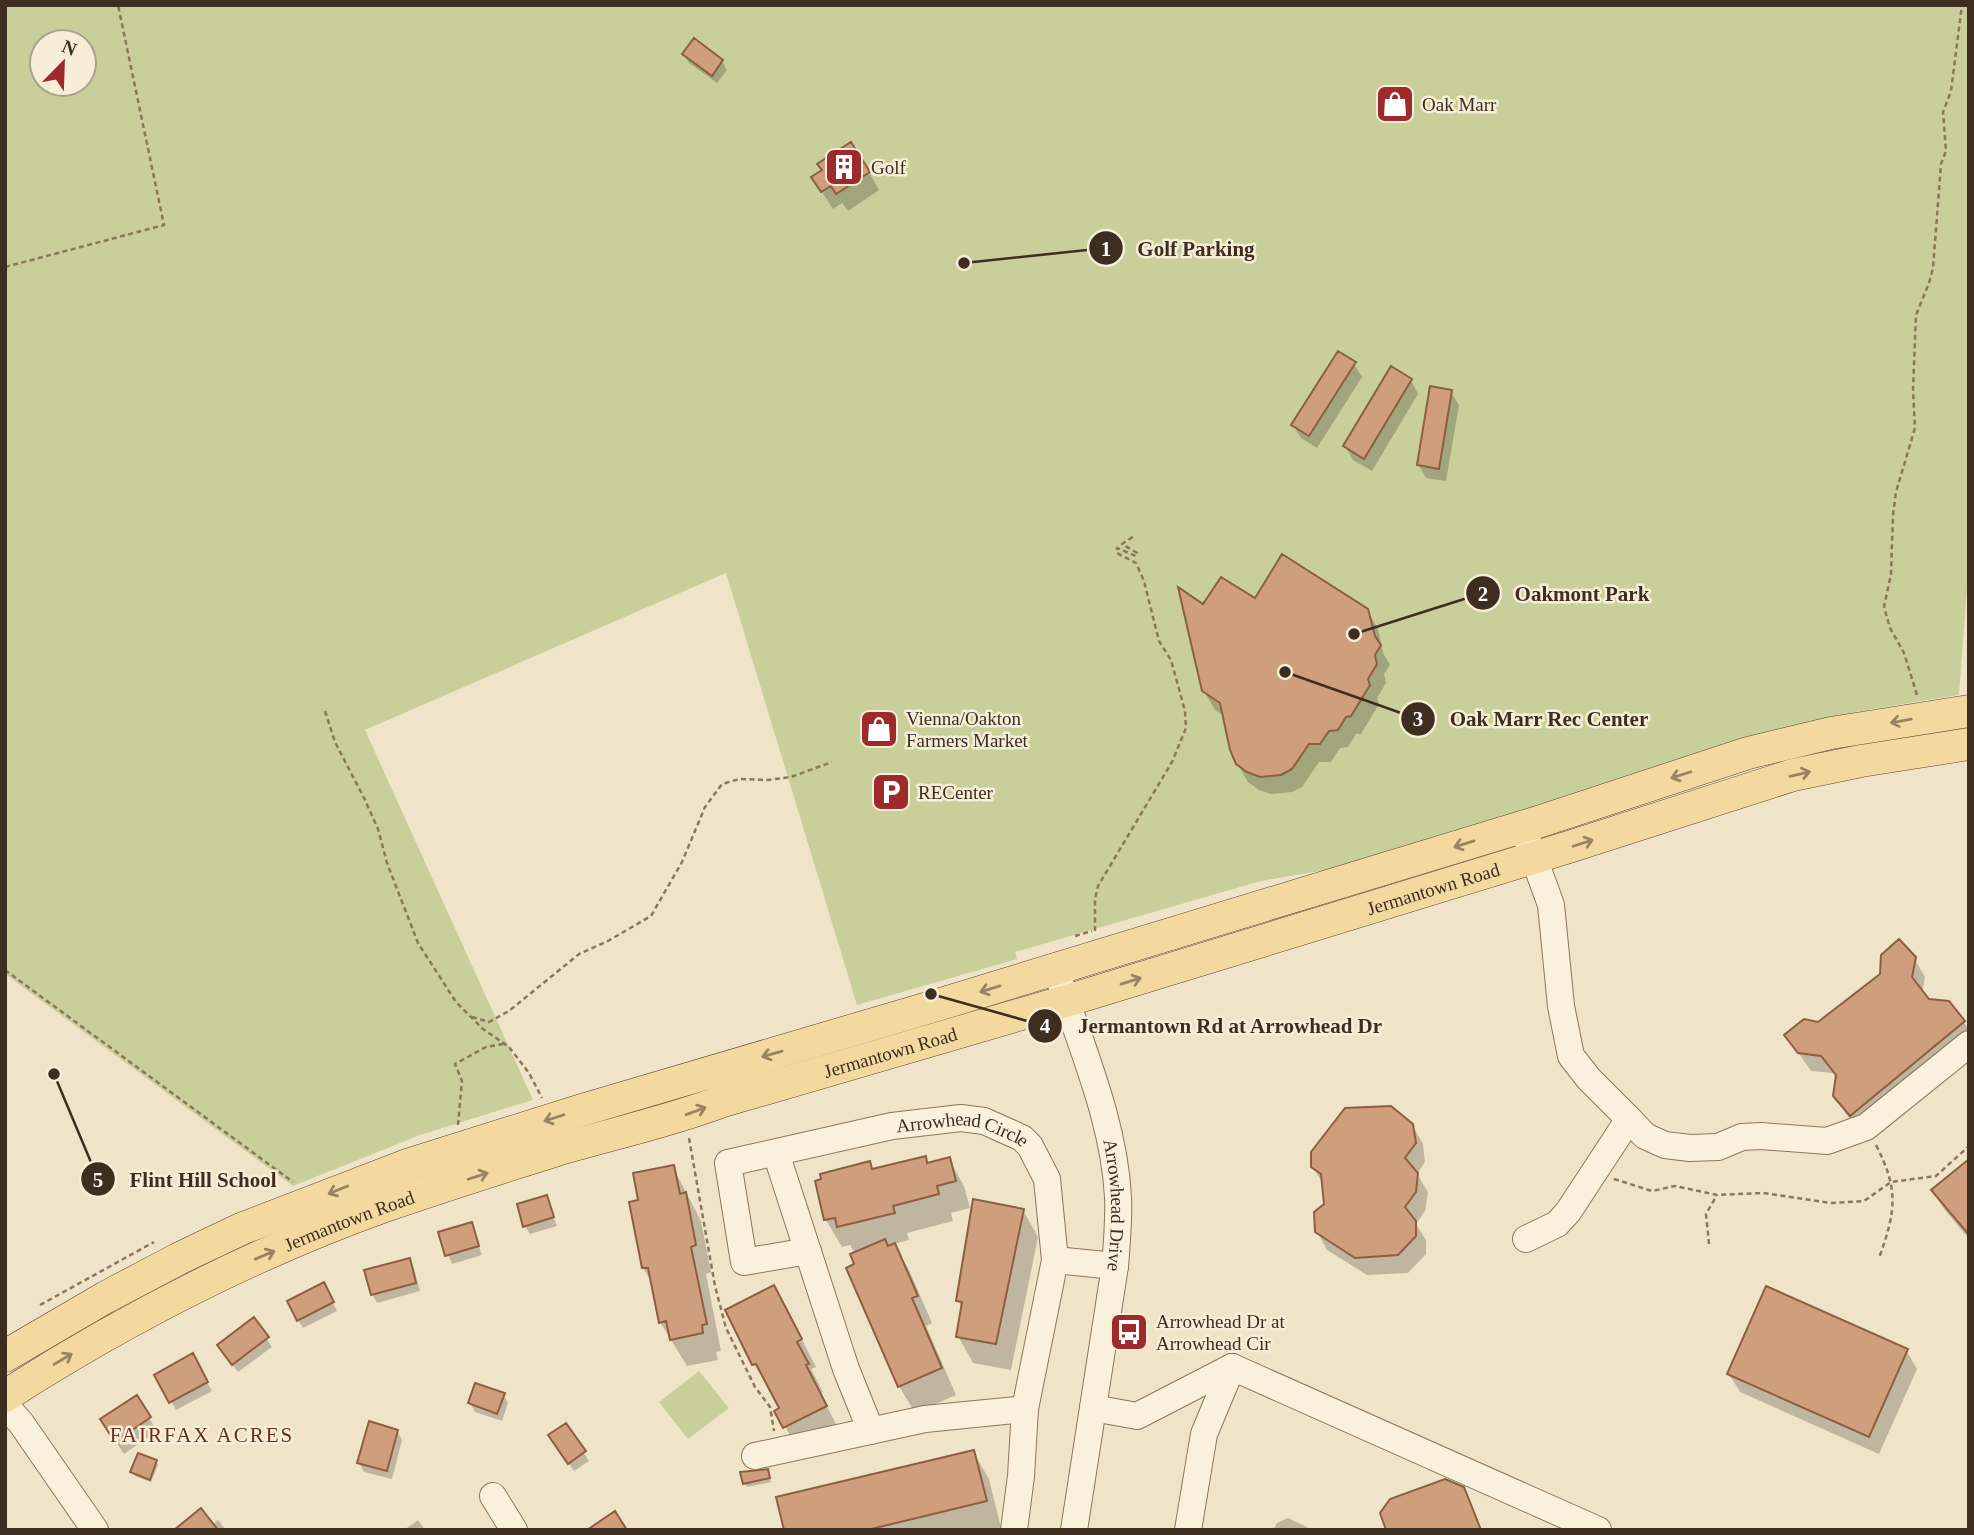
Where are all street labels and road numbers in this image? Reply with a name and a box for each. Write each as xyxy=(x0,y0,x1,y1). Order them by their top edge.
street label: Jermantown Road xyxy=(1364,859,1503,919)
street label: Jermantown Road xyxy=(821,1023,960,1082)
street label: Arrowhead Circle xyxy=(895,1108,1034,1151)
street label: Arrowhead Drive xyxy=(1099,1137,1128,1273)
street label: Jermantown Road xyxy=(281,1187,418,1256)

